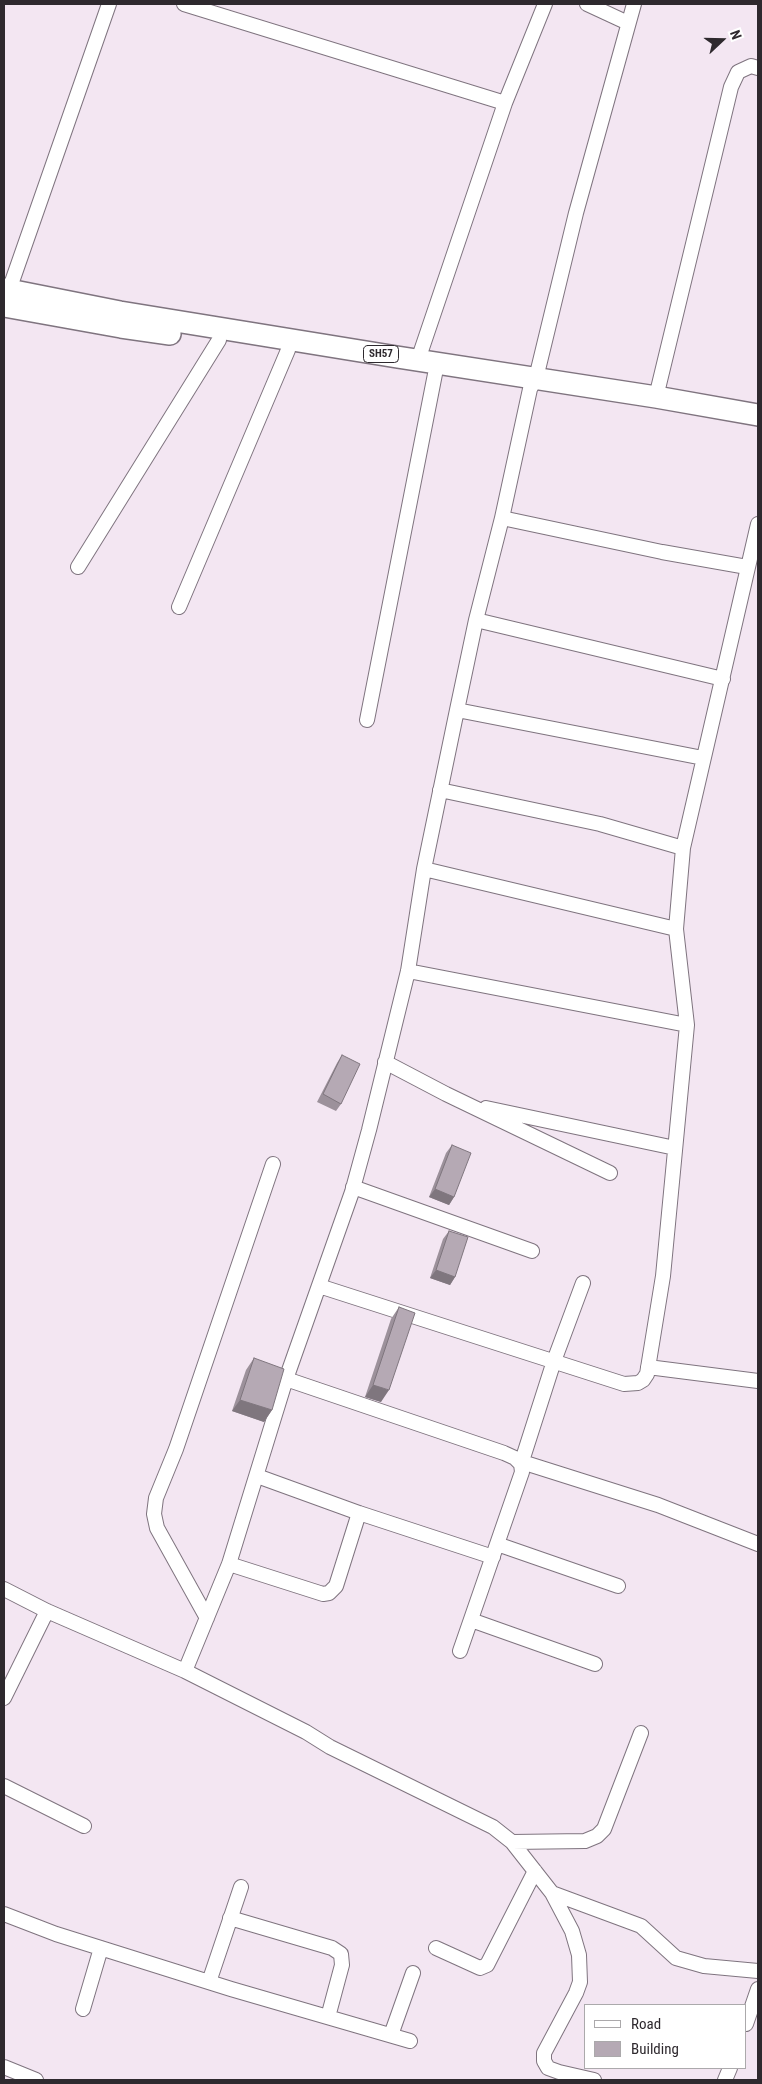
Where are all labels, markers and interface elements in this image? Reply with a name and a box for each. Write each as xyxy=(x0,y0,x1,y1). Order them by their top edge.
north arrow xyxy=(697,15,747,65)
text: N xyxy=(727,28,745,41)
road number: SH57 xyxy=(364,346,398,362)
legend xyxy=(584,2004,747,2069)
text: Road xyxy=(631,2015,661,2033)
text: Building xyxy=(631,2040,679,2058)

